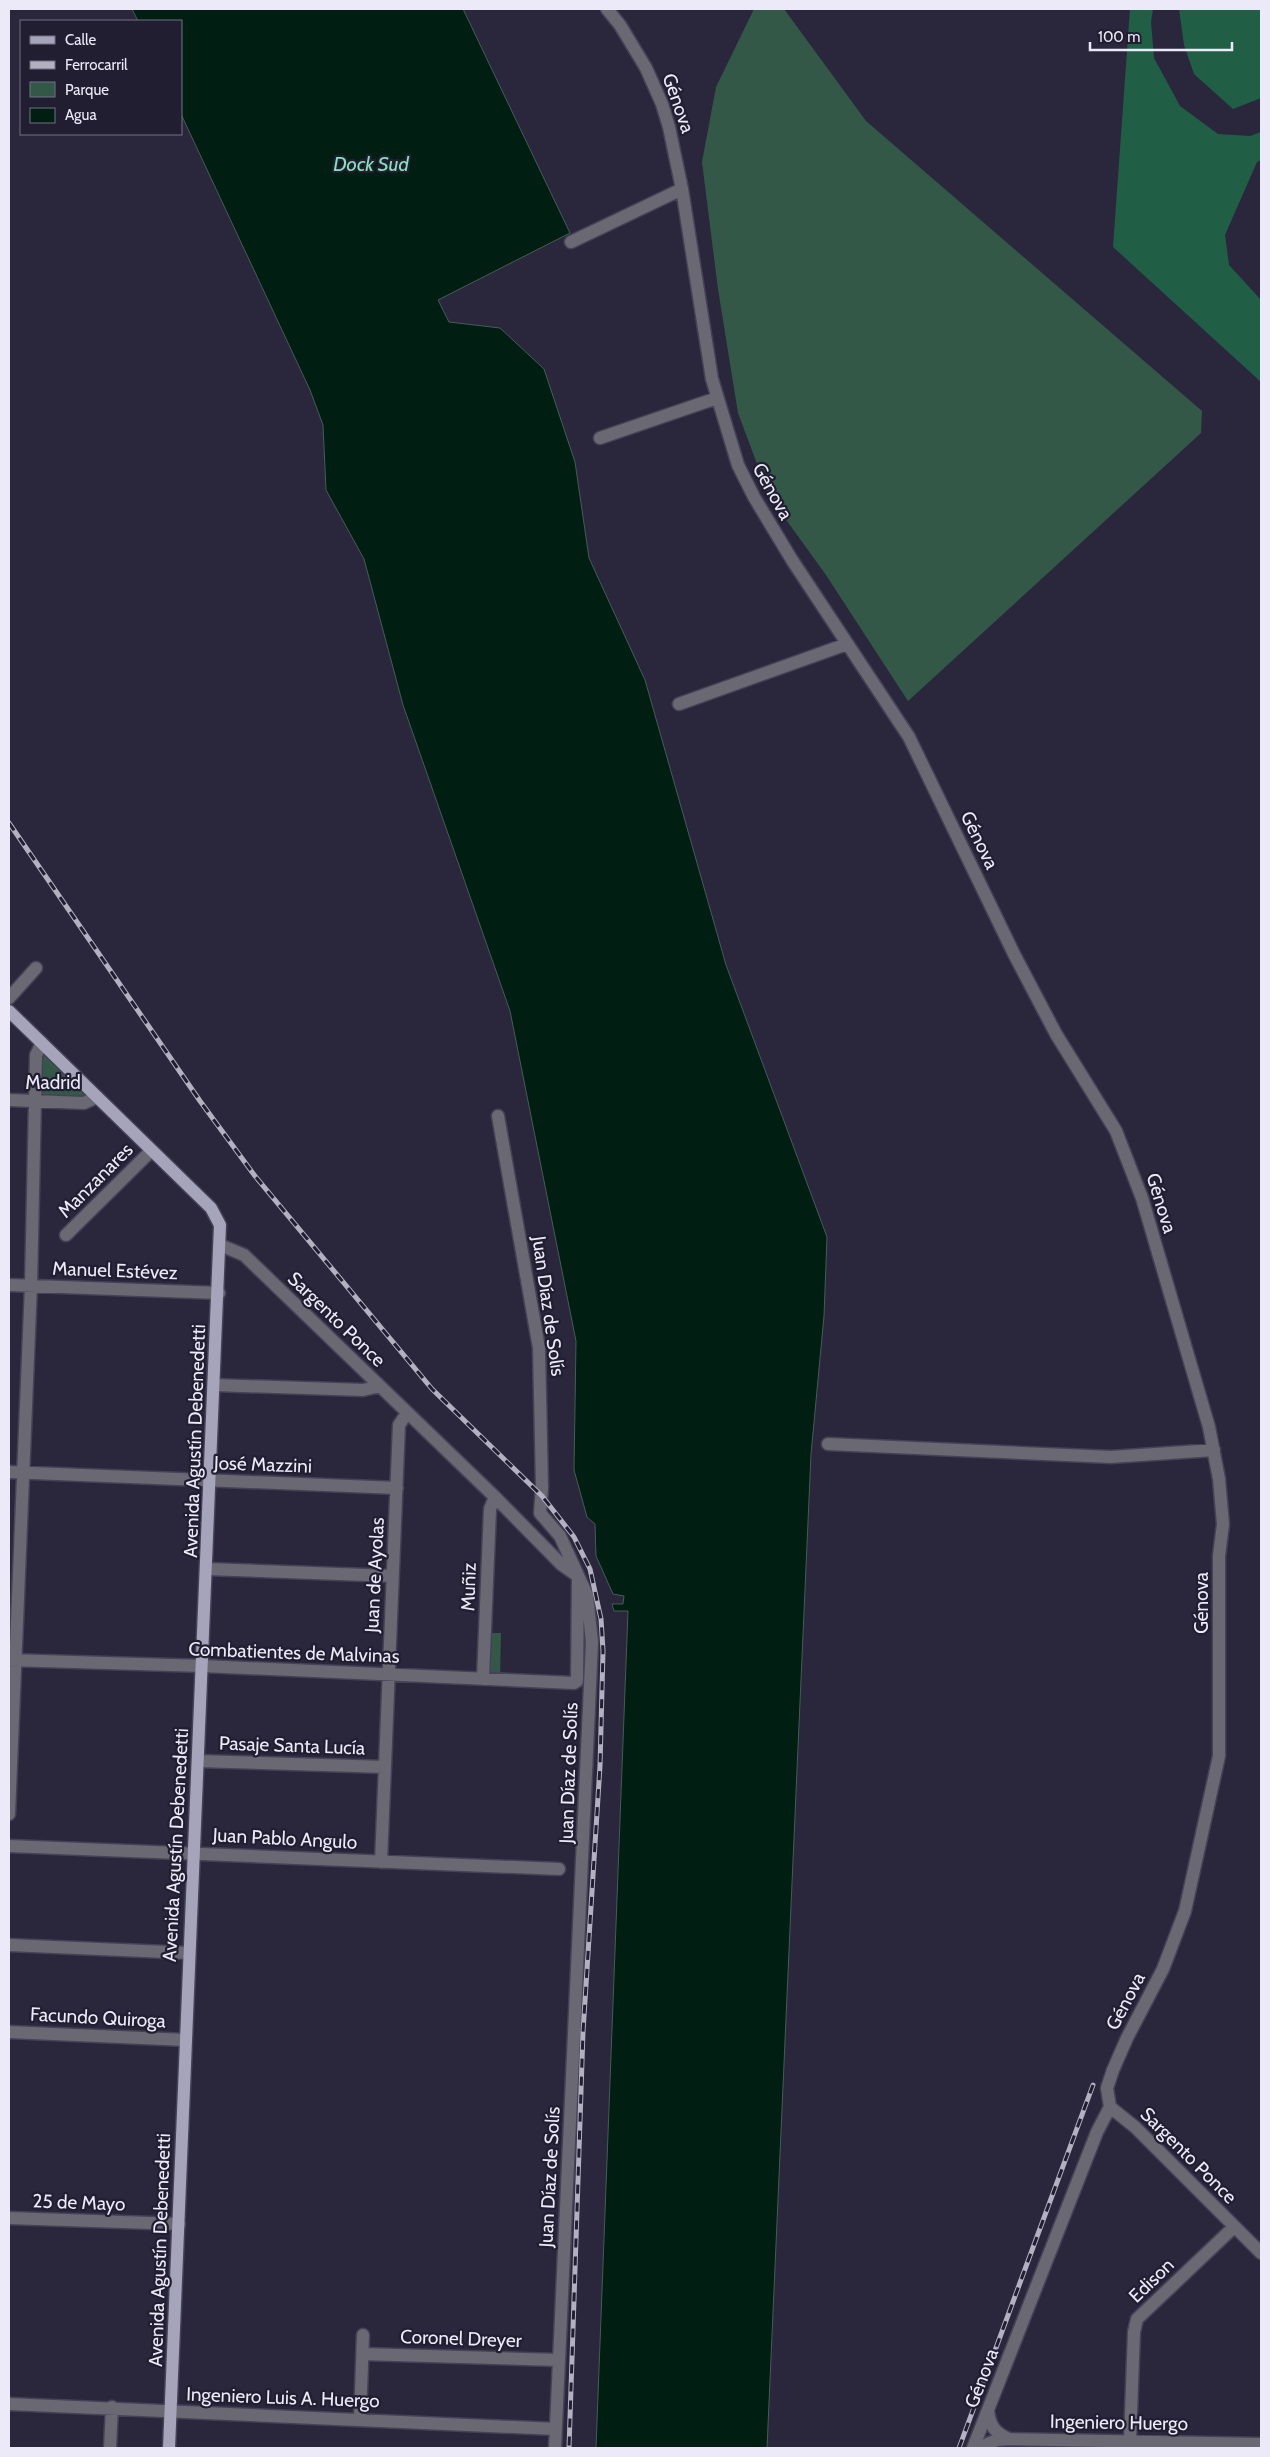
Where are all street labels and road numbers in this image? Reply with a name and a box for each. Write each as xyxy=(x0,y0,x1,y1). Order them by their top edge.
street label: Génova xyxy=(658,70,699,136)
street label: Génova xyxy=(748,459,798,524)
street label: Génova xyxy=(956,807,1003,873)
street label: Madrid xyxy=(25,1071,81,1094)
street label: Manzanares xyxy=(53,1138,138,1223)
street label: Génova xyxy=(1142,1170,1182,1236)
street label: Juan Díaz de Solís xyxy=(527,1234,570,1378)
street label: Manuel Estévez xyxy=(52,1257,178,1284)
street label: Sargento Ponce xyxy=(283,1267,390,1372)
street label: Avenida Agustín Debenedetti xyxy=(179,1324,210,1558)
street label: José Mazzini xyxy=(213,1451,312,1478)
street label: Juan de Ayolas xyxy=(360,1517,389,1634)
street label: Muñiz xyxy=(456,1562,481,1612)
street label: Génova xyxy=(1190,1572,1213,1634)
street label: Combatientes de Malvinas xyxy=(188,1637,400,1668)
street label: Juan Díaz de Solís xyxy=(555,1702,582,1845)
street label: Avenida Agustín Debenedetti xyxy=(158,1728,193,1962)
street label: Pasaje Santa Lucía xyxy=(218,1731,366,1760)
street label: Juan Pablo Angulo xyxy=(211,1823,358,1854)
street label: Génova xyxy=(1101,1969,1150,2034)
street label: Facundo Quiroga xyxy=(30,2002,166,2033)
street label: Sargento Ponce xyxy=(1136,2102,1242,2208)
street label: Juan Díaz de Solís xyxy=(534,2106,565,2249)
street label: Avenida Agustín Debenedetti xyxy=(144,2133,175,2367)
street label: 25 de Mayo xyxy=(32,2189,126,2216)
street label: Edison xyxy=(1124,2253,1179,2307)
street label: Coronel Dreyer xyxy=(400,2325,522,2352)
street label: Génova xyxy=(960,2345,1003,2411)
street label: Ingeniero Luis A. Huergo xyxy=(186,2383,380,2412)
street label: Ingeniero Huergo xyxy=(1050,2410,1188,2435)

